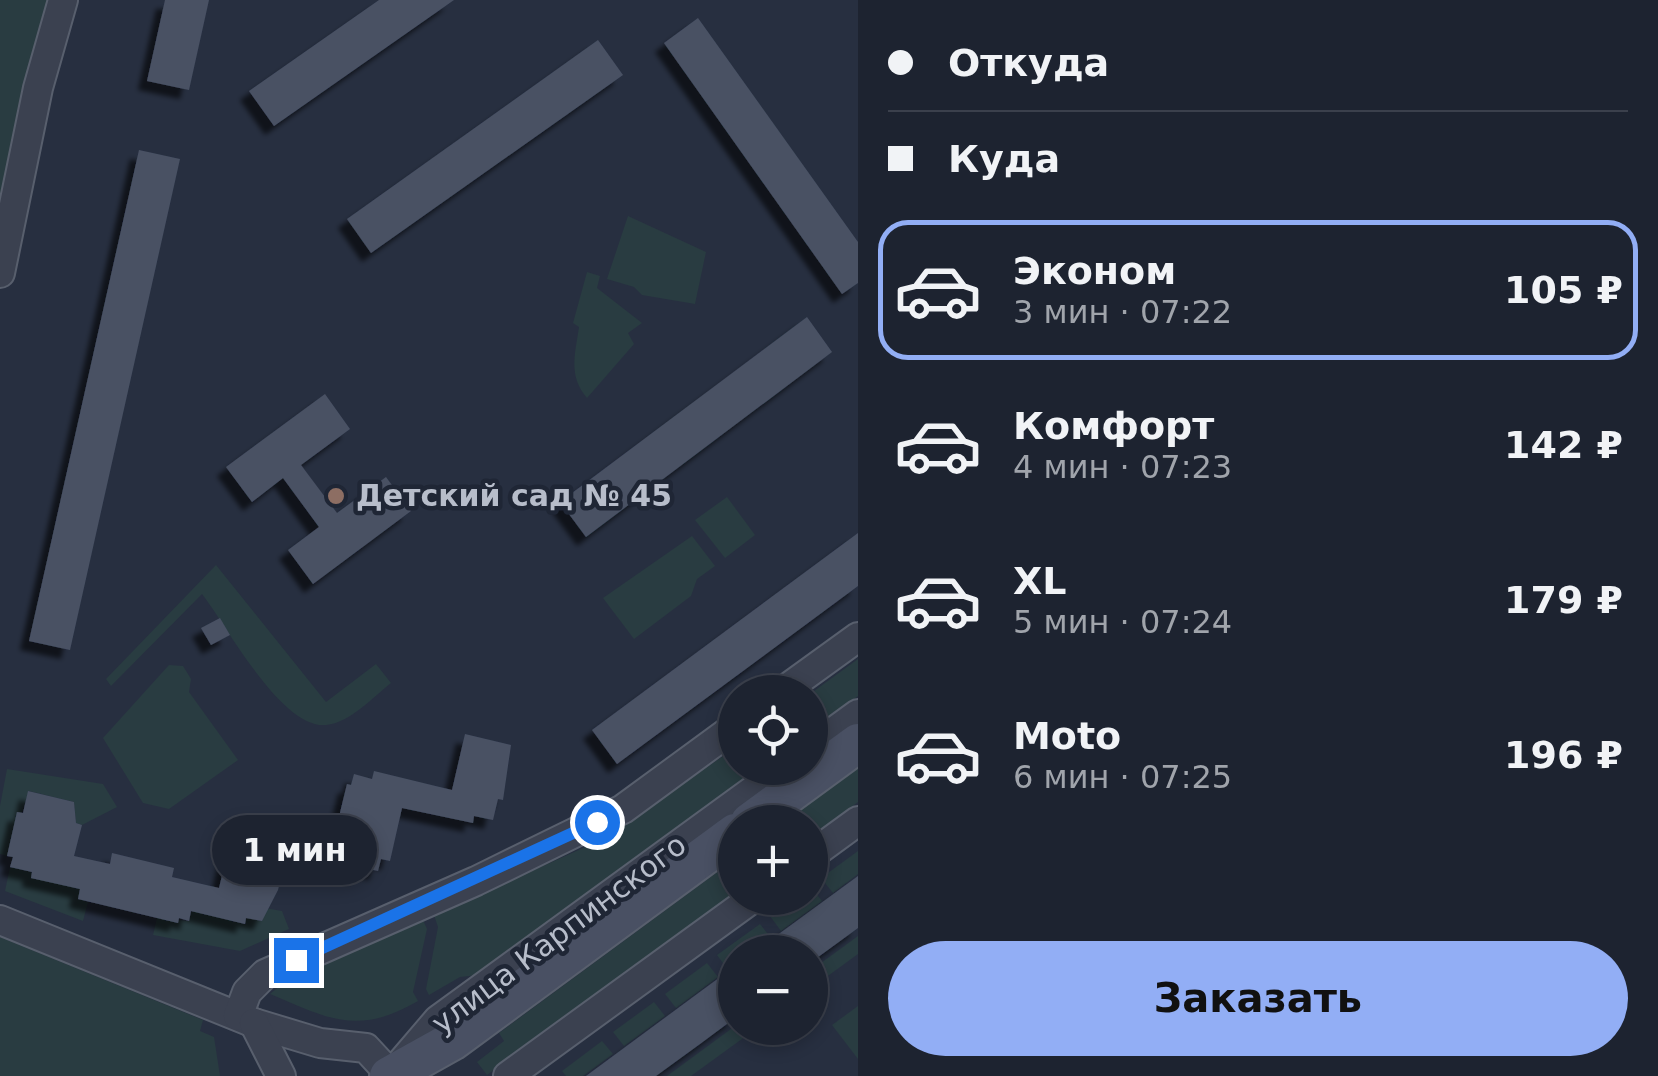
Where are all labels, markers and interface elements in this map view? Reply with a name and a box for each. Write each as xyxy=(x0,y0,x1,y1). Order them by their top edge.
text: Откуда xyxy=(948,41,1109,85)
text: Куда xyxy=(948,137,1060,181)
icon: car xyxy=(893,245,983,335)
text: Эконом xyxy=(1013,249,1176,293)
text: 105 ₽ xyxy=(1504,268,1623,312)
text: 3 мин · 07:22 xyxy=(1013,293,1232,331)
icon: car xyxy=(893,400,983,490)
text: Комфорт xyxy=(1013,404,1214,448)
text: 142 ₽ xyxy=(1504,423,1623,467)
text: 4 мин · 07:23 xyxy=(1013,448,1232,486)
place label: Детский сад № 45 xyxy=(356,478,672,513)
marker: Детский сад № 45 xyxy=(325,485,347,507)
icon: car xyxy=(893,555,983,645)
text: XL xyxy=(1013,559,1067,603)
text: 179 ₽ xyxy=(1504,578,1623,622)
text: 5 мин · 07:24 xyxy=(1013,603,1232,641)
map controls xyxy=(718,675,828,1045)
button: locate xyxy=(718,675,828,785)
icon: car xyxy=(893,710,983,800)
text: Moto xyxy=(1013,714,1121,758)
text: 196 ₽ xyxy=(1504,733,1623,777)
text: 6 мин · 07:25 xyxy=(1013,758,1232,796)
route start xyxy=(575,800,620,845)
button: + xyxy=(718,805,828,915)
callout: 1 мин xyxy=(214,815,378,885)
street label: улица Карпинского xyxy=(425,827,693,1041)
text: 1 мин xyxy=(242,831,347,869)
button: − xyxy=(718,935,828,1045)
route end xyxy=(274,938,319,983)
button: Заказать xyxy=(888,941,1628,1056)

